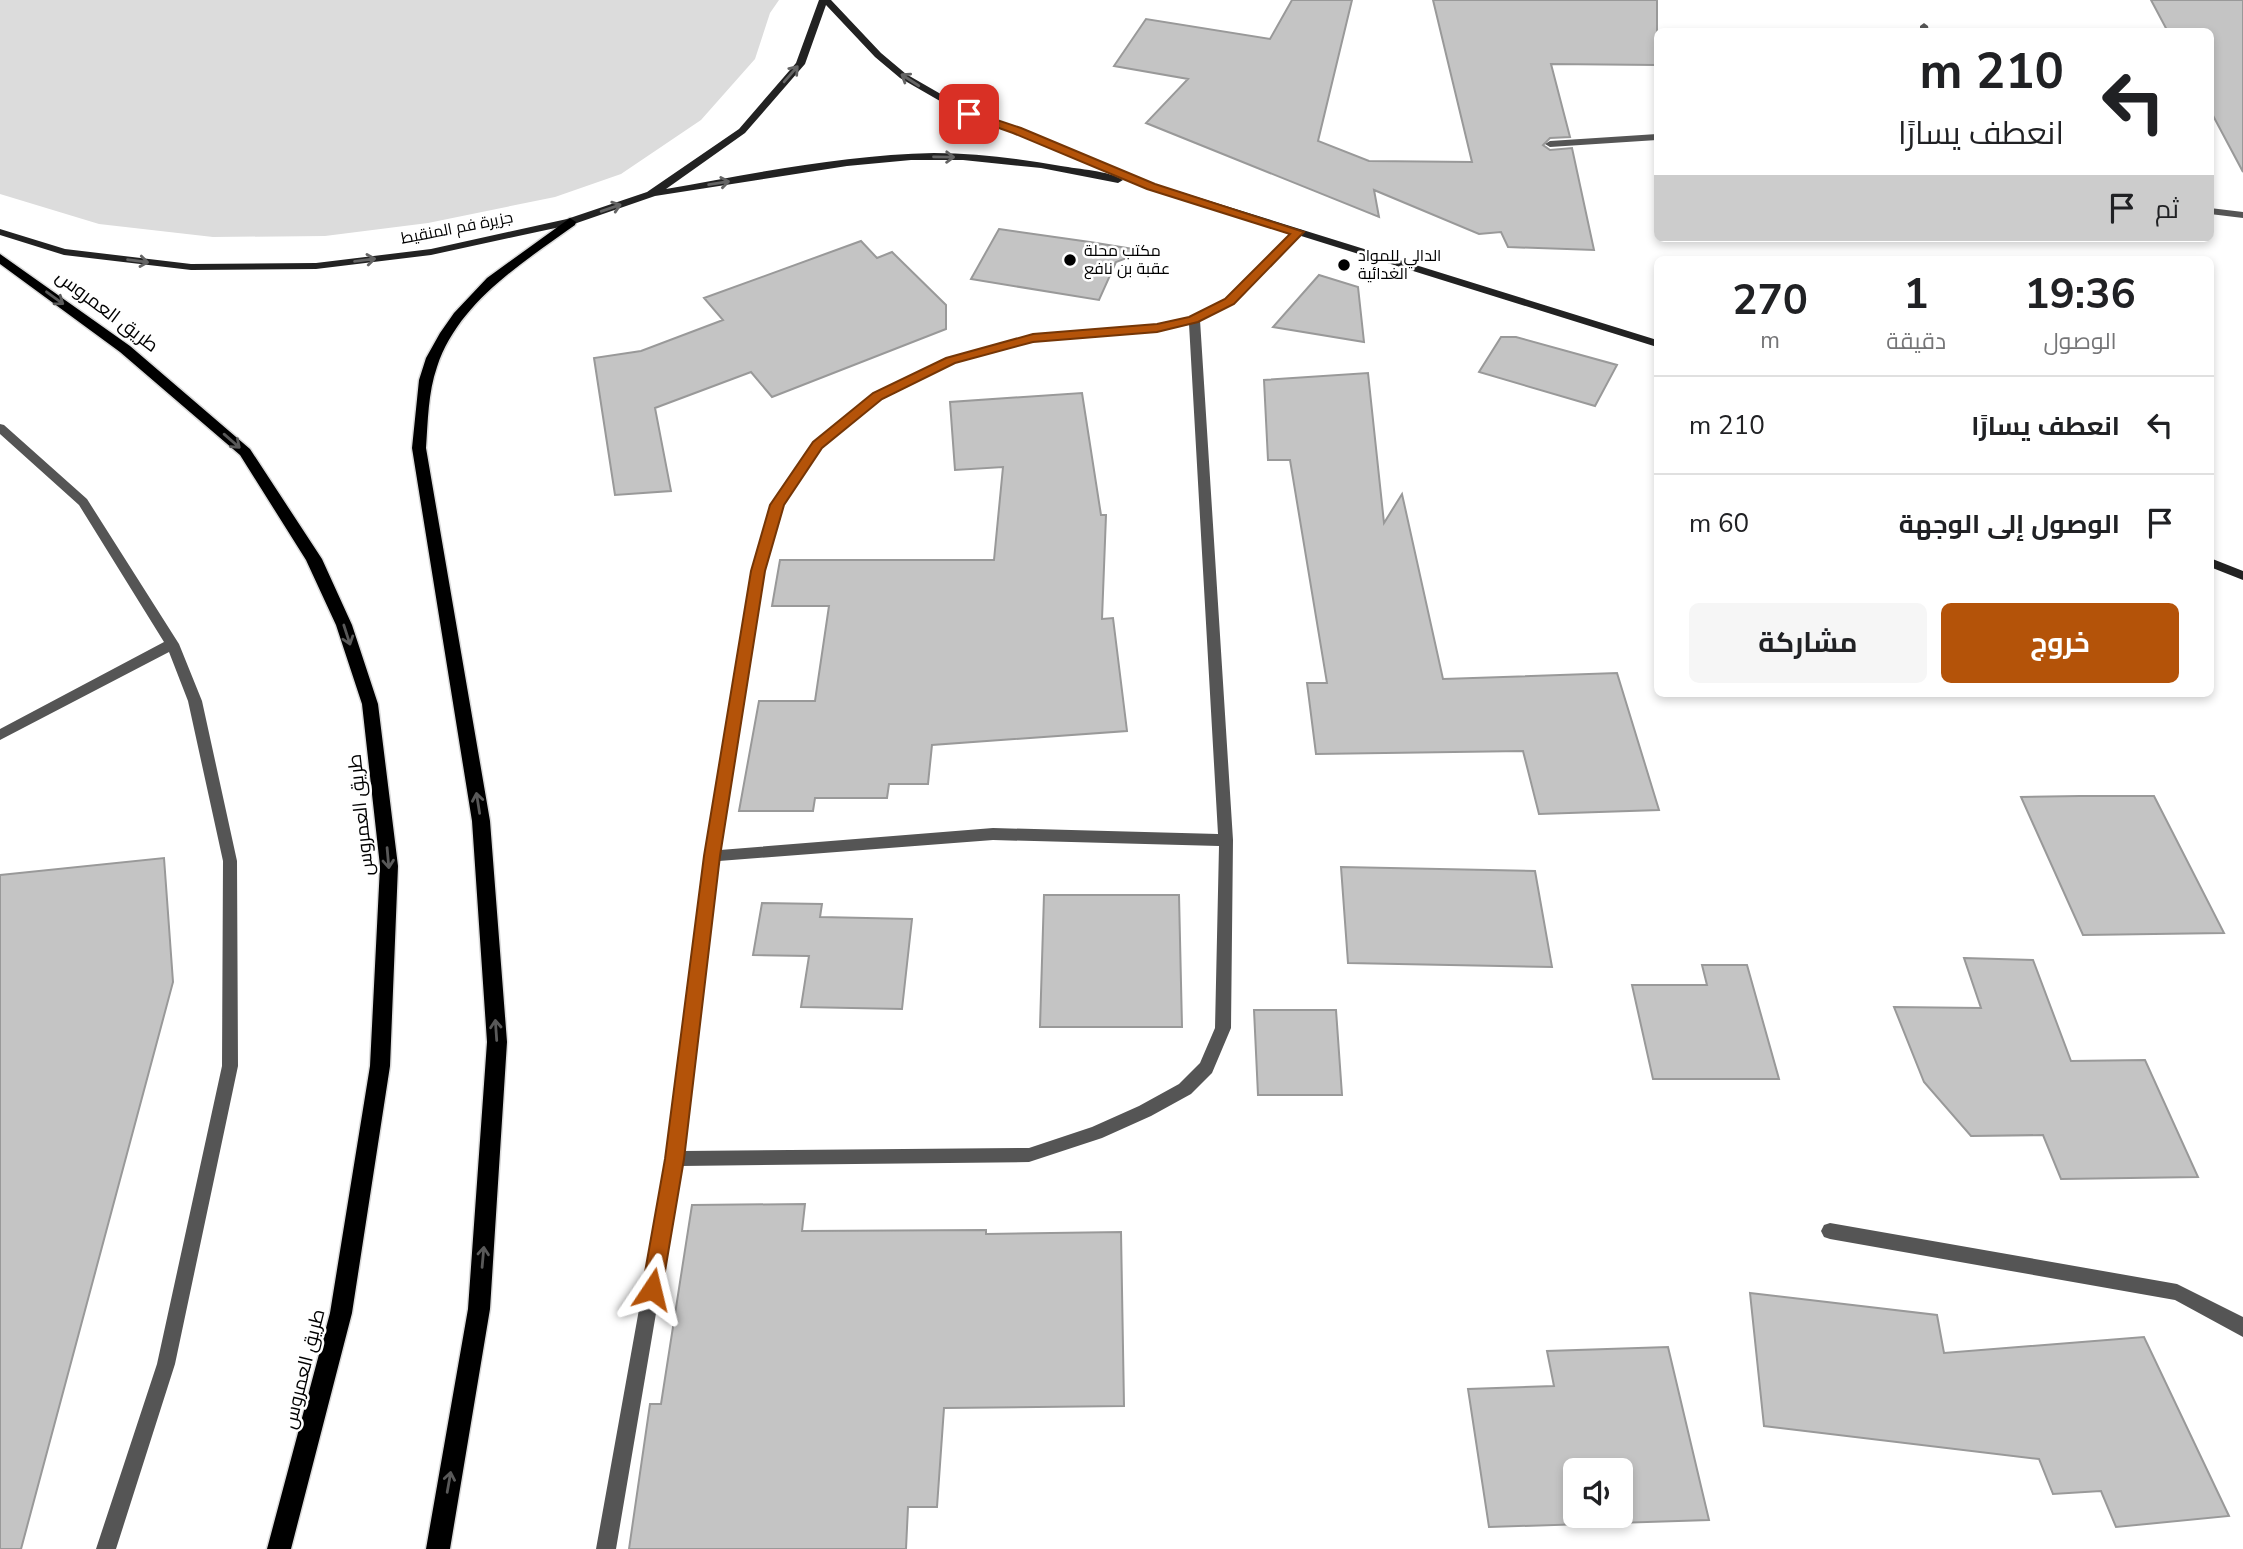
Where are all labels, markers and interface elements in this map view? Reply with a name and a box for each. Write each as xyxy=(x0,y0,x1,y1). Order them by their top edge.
text: 210 m xyxy=(1920,38,2064,105)
icon: left xyxy=(2088,56,2179,147)
one-way arrow xyxy=(783,66,798,84)
one-way arrow xyxy=(900,72,920,86)
pin xyxy=(939,84,999,144)
icon: arrive xyxy=(950,95,988,133)
text: انعطف يسارًا xyxy=(1898,112,2064,155)
one-way arrow xyxy=(933,151,956,164)
one-way arrow xyxy=(707,176,730,189)
icon: arrive xyxy=(2103,189,2141,227)
text: ثم xyxy=(2155,192,2179,227)
one-way arrow xyxy=(600,201,622,214)
street label: جزيرة فم المنقيط xyxy=(399,206,515,250)
place label: مكتب محلة عقبة بن نافع xyxy=(1084,240,1170,280)
place label: الدالي للمواد الغدائية xyxy=(1358,245,1441,285)
marker: مكتب محلة عقبة بن نافع xyxy=(1062,252,1078,268)
one-way arrow xyxy=(353,253,376,266)
one-way arrow xyxy=(126,254,149,267)
marker: الدالي للمواد الغدائية xyxy=(1336,257,1352,273)
street label: طريق العمروس xyxy=(50,264,164,358)
text: 1 xyxy=(1904,266,1929,323)
text: 19:36 xyxy=(2024,266,2136,323)
text: 270 xyxy=(1732,272,1808,329)
one-way arrow xyxy=(45,291,64,305)
text: m xyxy=(1760,325,1780,356)
text: دقيقة xyxy=(1886,326,1946,357)
text: الوصول xyxy=(2043,326,2117,357)
icon: left xyxy=(2141,406,2179,444)
text: 210 m xyxy=(1689,408,1765,443)
text: انعطف يسارًا xyxy=(1971,409,2120,444)
one-way arrow xyxy=(223,433,241,449)
icon: arrive xyxy=(2141,504,2179,542)
text: 60 m xyxy=(1689,506,1749,541)
text: الوصول إلى الوجهة xyxy=(1899,507,2120,542)
button: مشاركة xyxy=(1689,603,1927,683)
button: خروج xyxy=(1941,603,2179,683)
one-way arrow xyxy=(342,624,355,646)
street label: طريق العمروس xyxy=(342,753,380,877)
one-way arrow xyxy=(471,792,484,815)
one-way arrow xyxy=(382,846,395,869)
one-way arrow xyxy=(489,1019,502,1042)
one-way arrow xyxy=(477,1246,490,1269)
position arrow xyxy=(615,1252,689,1326)
street label: طريق العمروس xyxy=(277,1306,331,1432)
map controls xyxy=(1563,1458,1633,1528)
button: sound xyxy=(1563,1458,1633,1528)
one-way arrow xyxy=(443,1471,456,1494)

